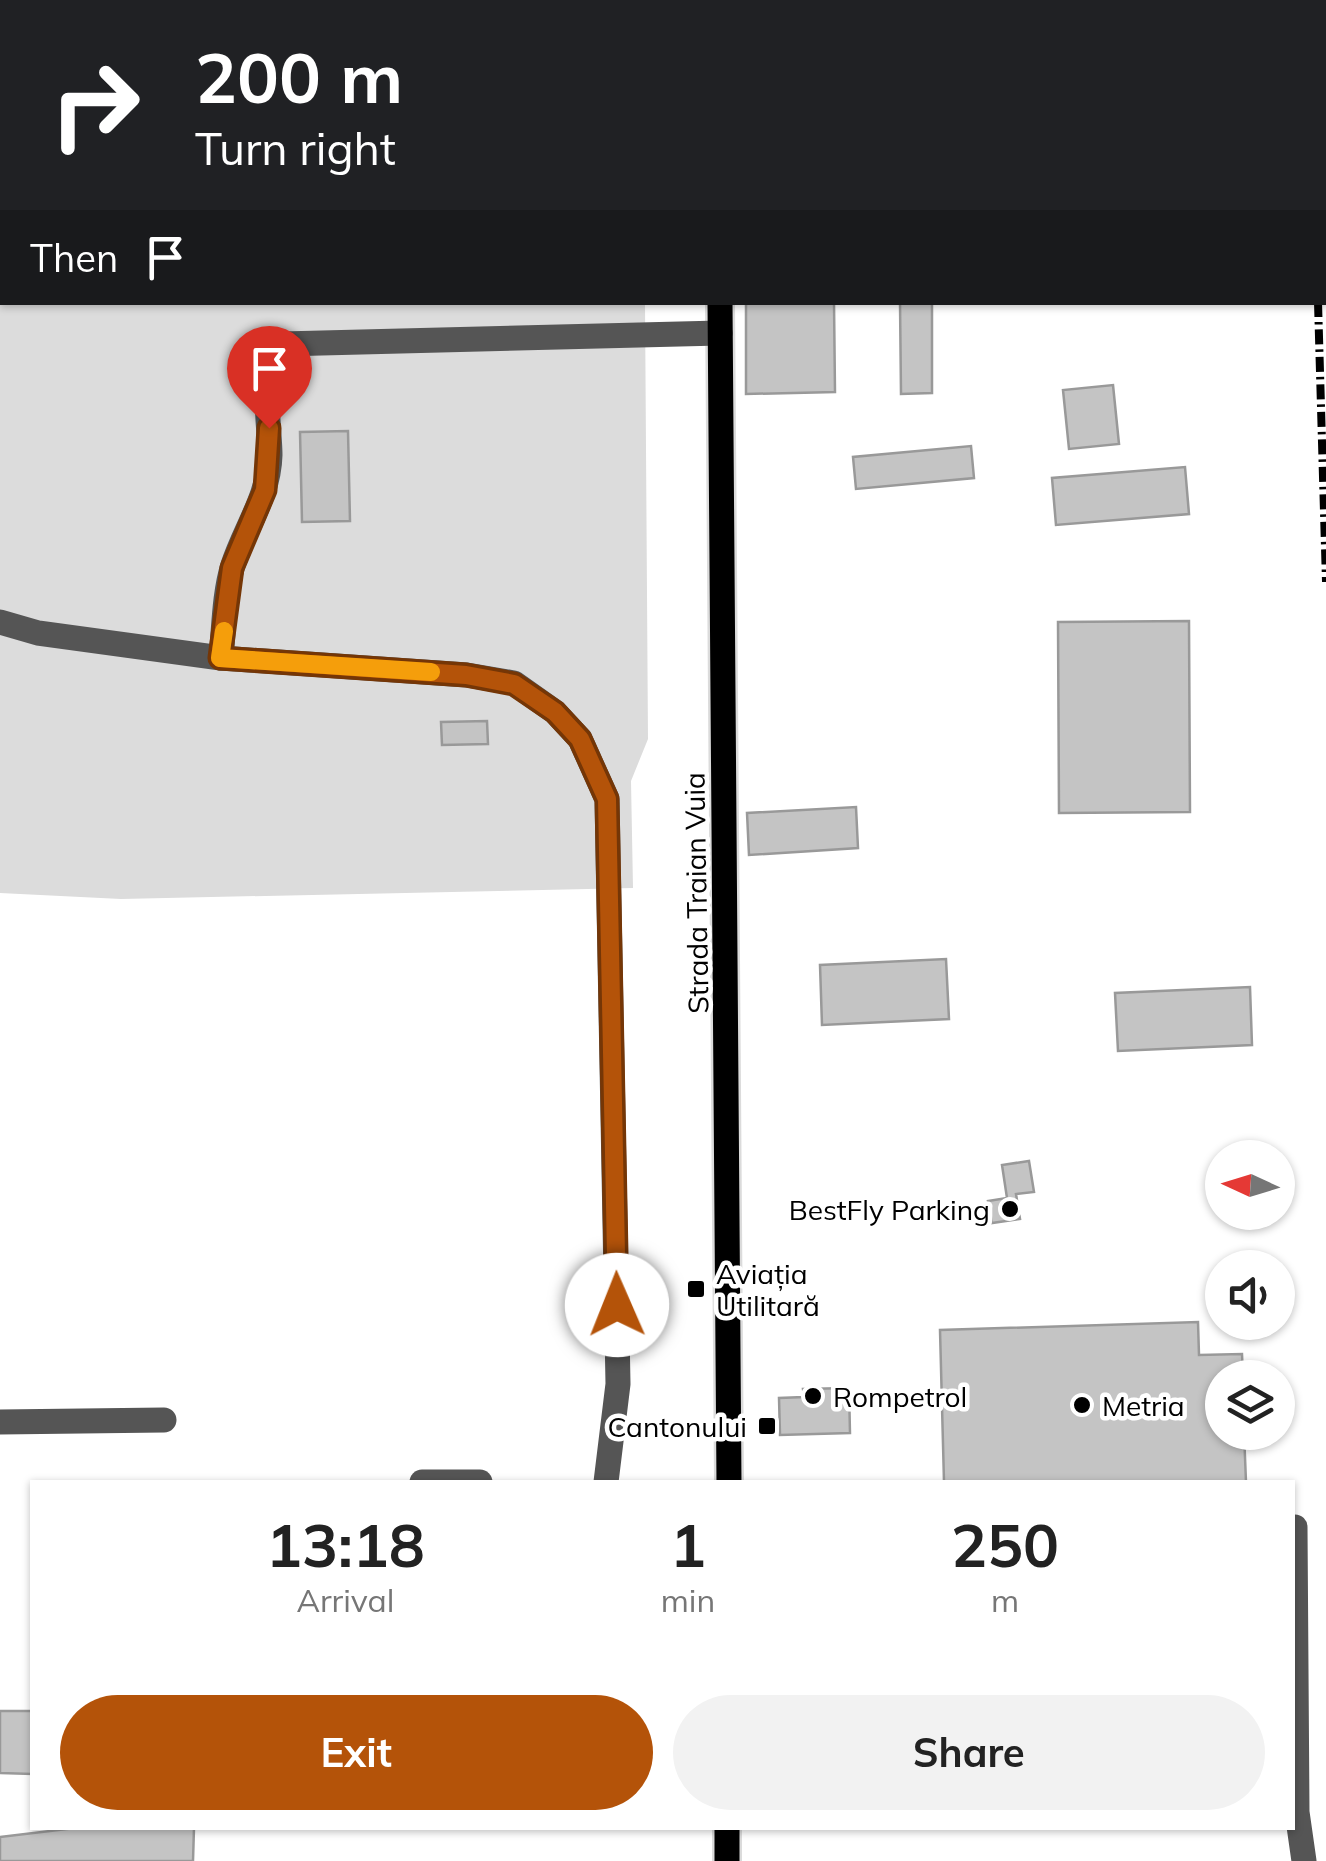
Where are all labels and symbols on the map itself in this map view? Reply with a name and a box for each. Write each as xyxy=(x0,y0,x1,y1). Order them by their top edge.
pin xyxy=(227,326,312,429)
street label: Strada Traian Vuia xyxy=(676,772,716,1014)
north arrow xyxy=(1205,1140,1295,1230)
place label: BestFly Parking xyxy=(789,1192,990,1227)
marker: BestFly Parking xyxy=(999,1198,1021,1220)
position arrow xyxy=(565,1253,669,1357)
place label: Aviația Utilitară xyxy=(716,1256,820,1323)
marker: Aviația Utilitară xyxy=(685,1278,707,1300)
place label: Rompetrol xyxy=(833,1379,967,1414)
marker: Rompetrol xyxy=(802,1385,824,1407)
place label: Metria xyxy=(1102,1388,1185,1423)
marker: Metria xyxy=(1071,1394,1093,1416)
place label: Cantonului xyxy=(607,1409,747,1444)
marker: Cantonului xyxy=(756,1415,778,1437)

